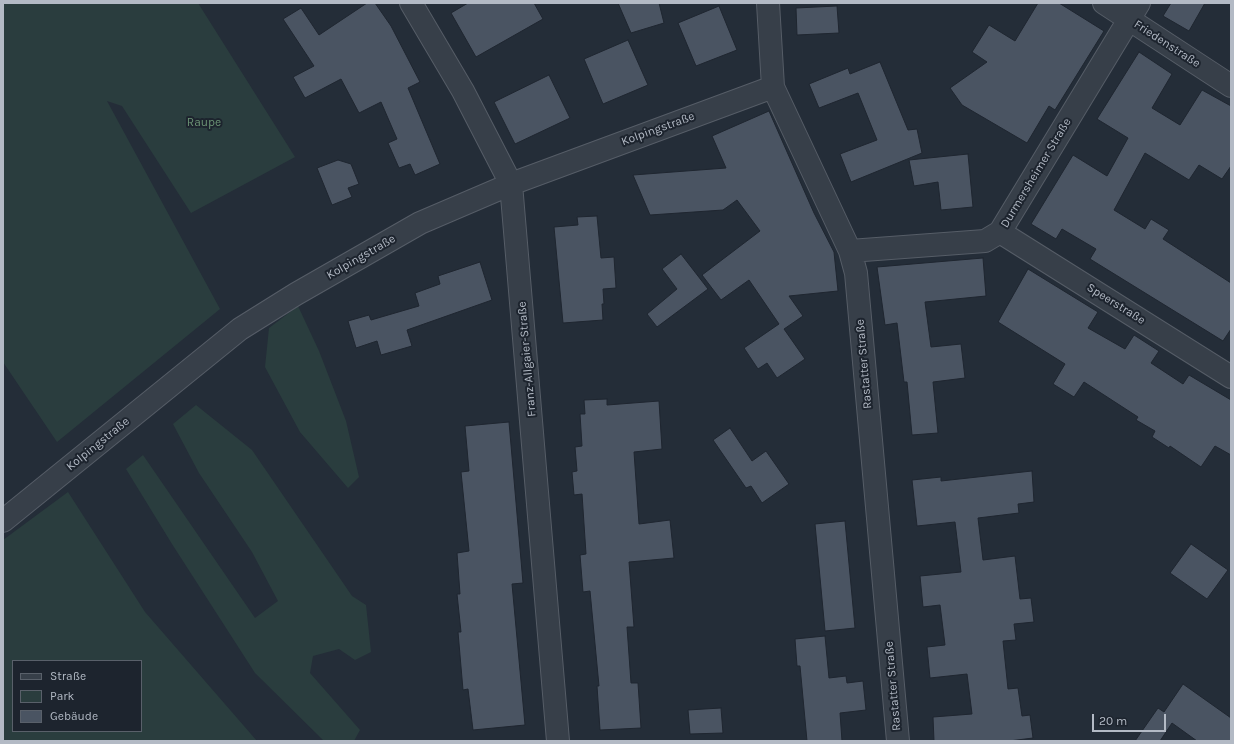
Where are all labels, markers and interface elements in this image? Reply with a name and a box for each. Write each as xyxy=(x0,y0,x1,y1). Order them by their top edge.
street label: Friedenstraße xyxy=(1131,17,1203,71)
street label: Kolpingstraße xyxy=(619,109,697,149)
park label: Raupe xyxy=(187,116,221,130)
street label: Durmersheimer Straße xyxy=(998,116,1074,230)
street label: Kolpingstraße xyxy=(324,231,398,283)
street label: Speerstraße xyxy=(1084,280,1148,328)
street label: Franz-Allgaier-Straße xyxy=(515,301,539,417)
street label: Rastatter Straße xyxy=(853,319,875,409)
street label: Kolpingstraße xyxy=(64,414,132,474)
street label: Rastatter Straße xyxy=(882,641,904,731)
legend xyxy=(12,660,142,732)
text: Straße xyxy=(50,669,86,683)
text: Park xyxy=(50,689,74,703)
scale bar xyxy=(1094,706,1168,732)
text: Gebäude xyxy=(50,709,98,723)
text: 20 m xyxy=(1099,714,1127,728)

